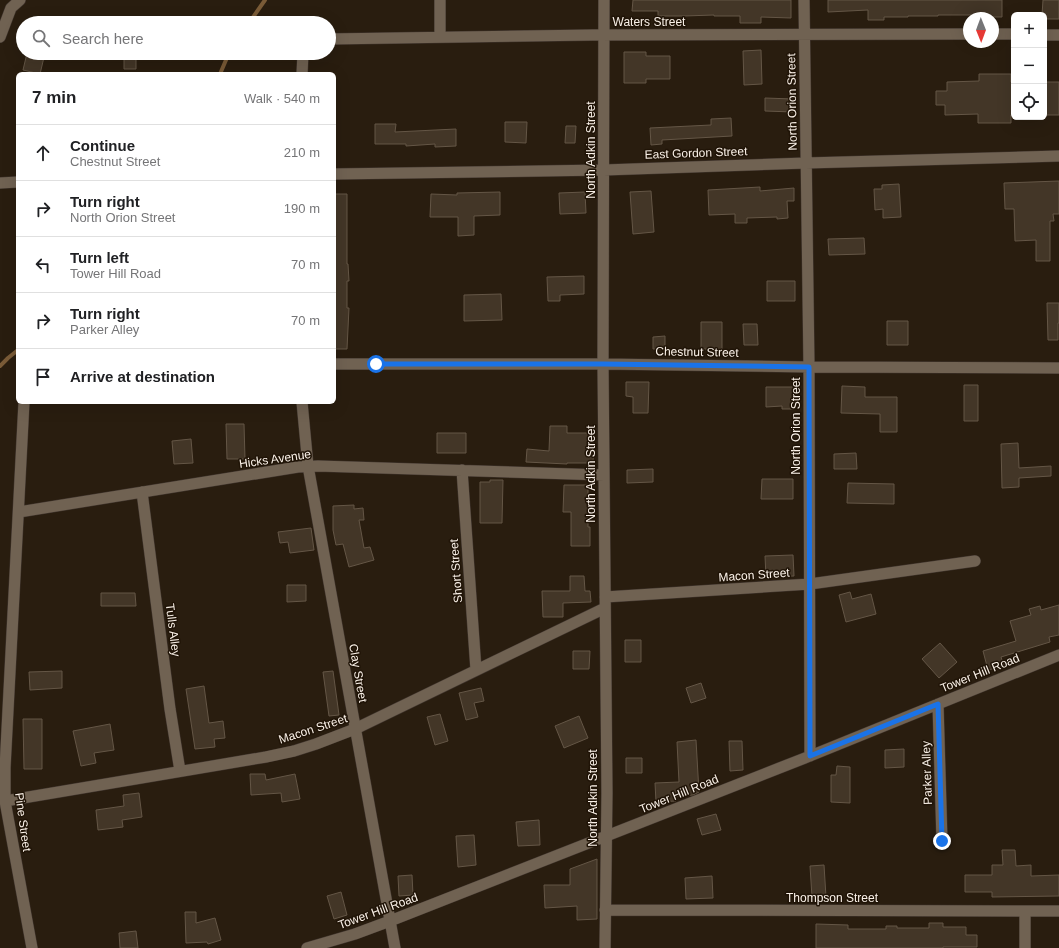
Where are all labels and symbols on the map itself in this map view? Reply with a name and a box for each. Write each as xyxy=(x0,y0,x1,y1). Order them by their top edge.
north arrow xyxy=(963,12,999,48)
street label: Waters Street xyxy=(613,15,686,29)
street label: North Orion Street xyxy=(784,53,800,151)
street label: North Adkin Street xyxy=(584,101,598,199)
street label: East Gordon Street xyxy=(644,144,748,162)
street label: Chestnut Street xyxy=(655,344,739,360)
route start xyxy=(367,355,385,373)
street label: North Orion Street xyxy=(789,377,803,475)
street label: North Adkin Street xyxy=(584,425,598,523)
street label: Hicks Avenue xyxy=(238,447,312,471)
street label: Short Street xyxy=(447,538,465,603)
street label: Macon Street xyxy=(718,565,791,584)
street label: Tulls Alley xyxy=(163,603,183,657)
street label: Clay Street xyxy=(346,643,370,704)
street label: Tower Hill Road xyxy=(938,651,1022,695)
street label: Macon Street xyxy=(277,711,350,747)
street label: Parker Alley xyxy=(919,741,935,805)
street label: North Adkin Street xyxy=(586,749,600,847)
street label: Tower Hill Road xyxy=(637,772,721,816)
street label: Pine Street xyxy=(12,792,34,853)
route end xyxy=(933,832,951,850)
street label: Tower Hill Road xyxy=(336,890,420,932)
street label: Thompson Street xyxy=(786,891,879,905)

